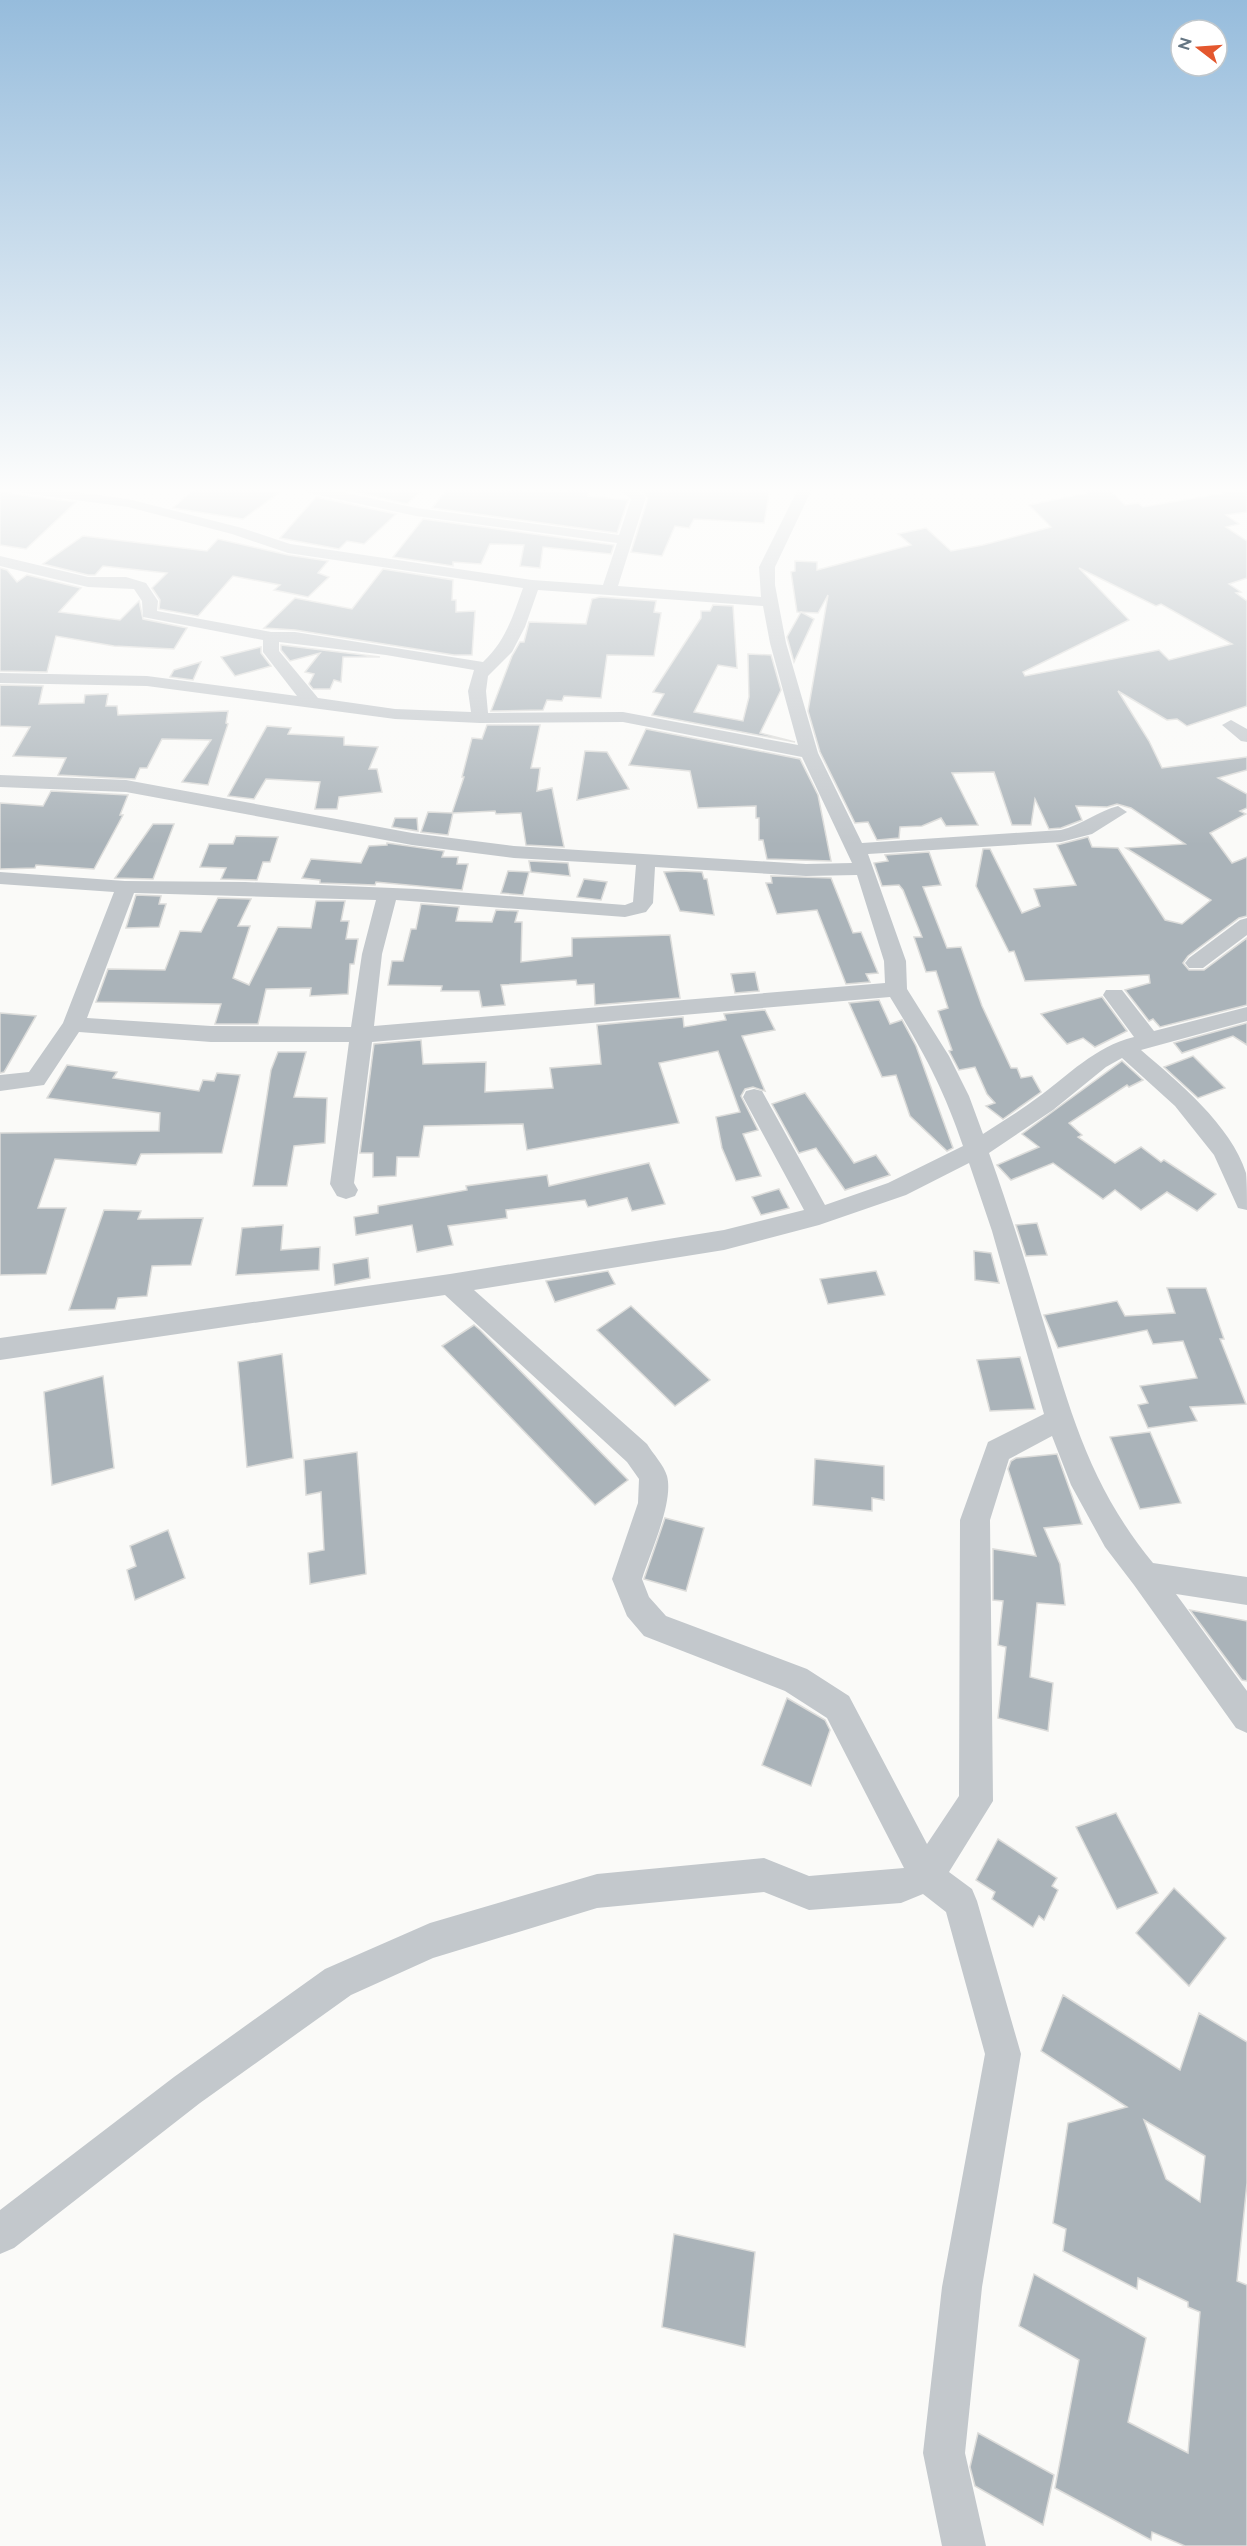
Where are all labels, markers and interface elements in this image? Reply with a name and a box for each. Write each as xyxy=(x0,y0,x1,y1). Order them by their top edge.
north arrow xyxy=(1169,18,1229,78)
text: N xyxy=(1174,35,1196,52)

